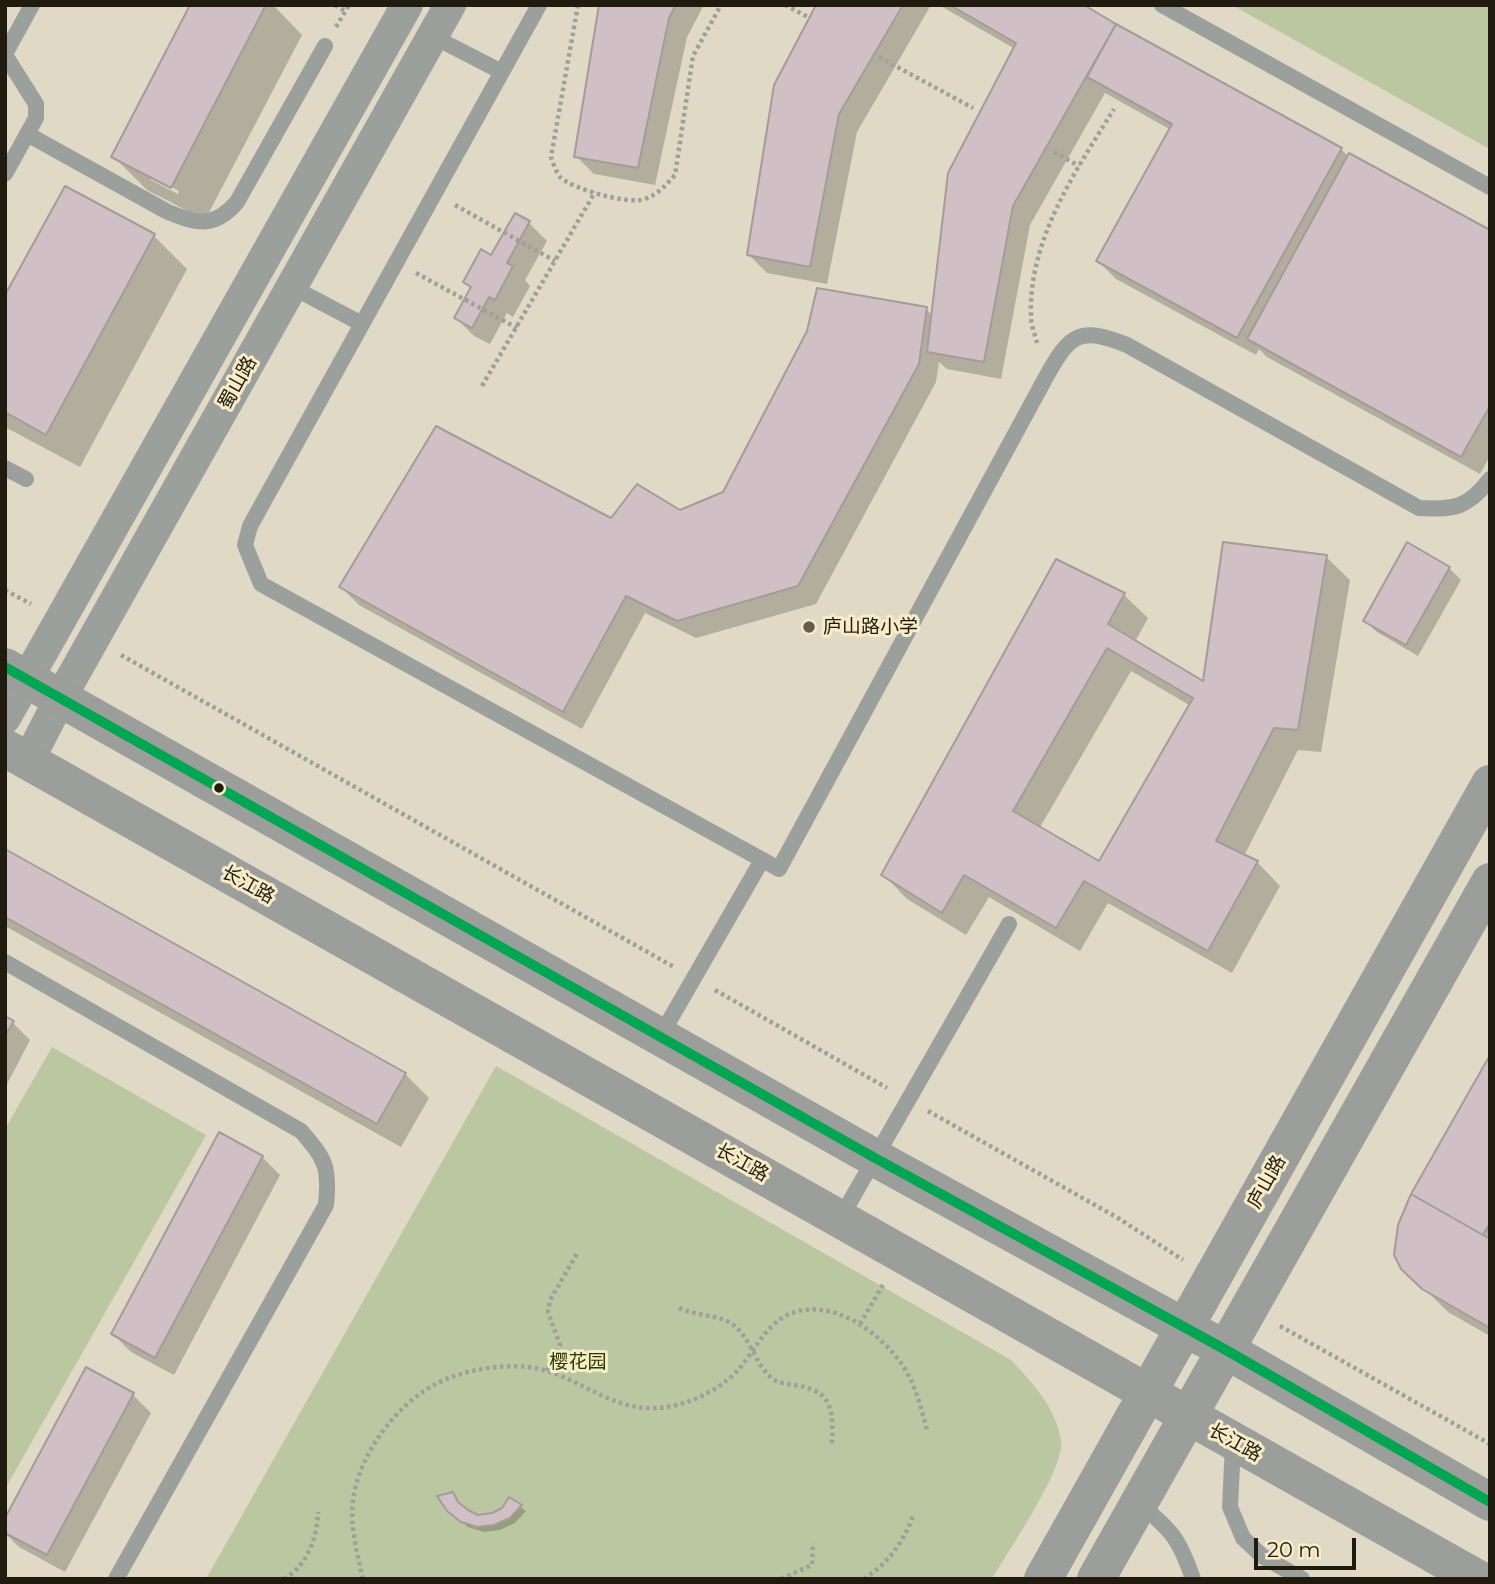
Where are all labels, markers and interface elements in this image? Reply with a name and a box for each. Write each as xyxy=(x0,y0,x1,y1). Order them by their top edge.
street label: 蜀山路 xyxy=(214,353,262,413)
place label: 庐山路小学 xyxy=(823,616,918,638)
marker: 庐山路小学 xyxy=(801,619,817,635)
unlabelled marker xyxy=(212,781,226,795)
street label: 长江路 xyxy=(218,861,278,909)
street label: 长江路 xyxy=(712,1139,772,1187)
street label: 庐山路 xyxy=(1243,1152,1291,1212)
park label: 樱花园 xyxy=(550,1351,606,1373)
street label: 长江路 xyxy=(1205,1419,1265,1467)
scale bar xyxy=(1257,1524,1358,1568)
text: 20 m xyxy=(1267,1537,1321,1562)

